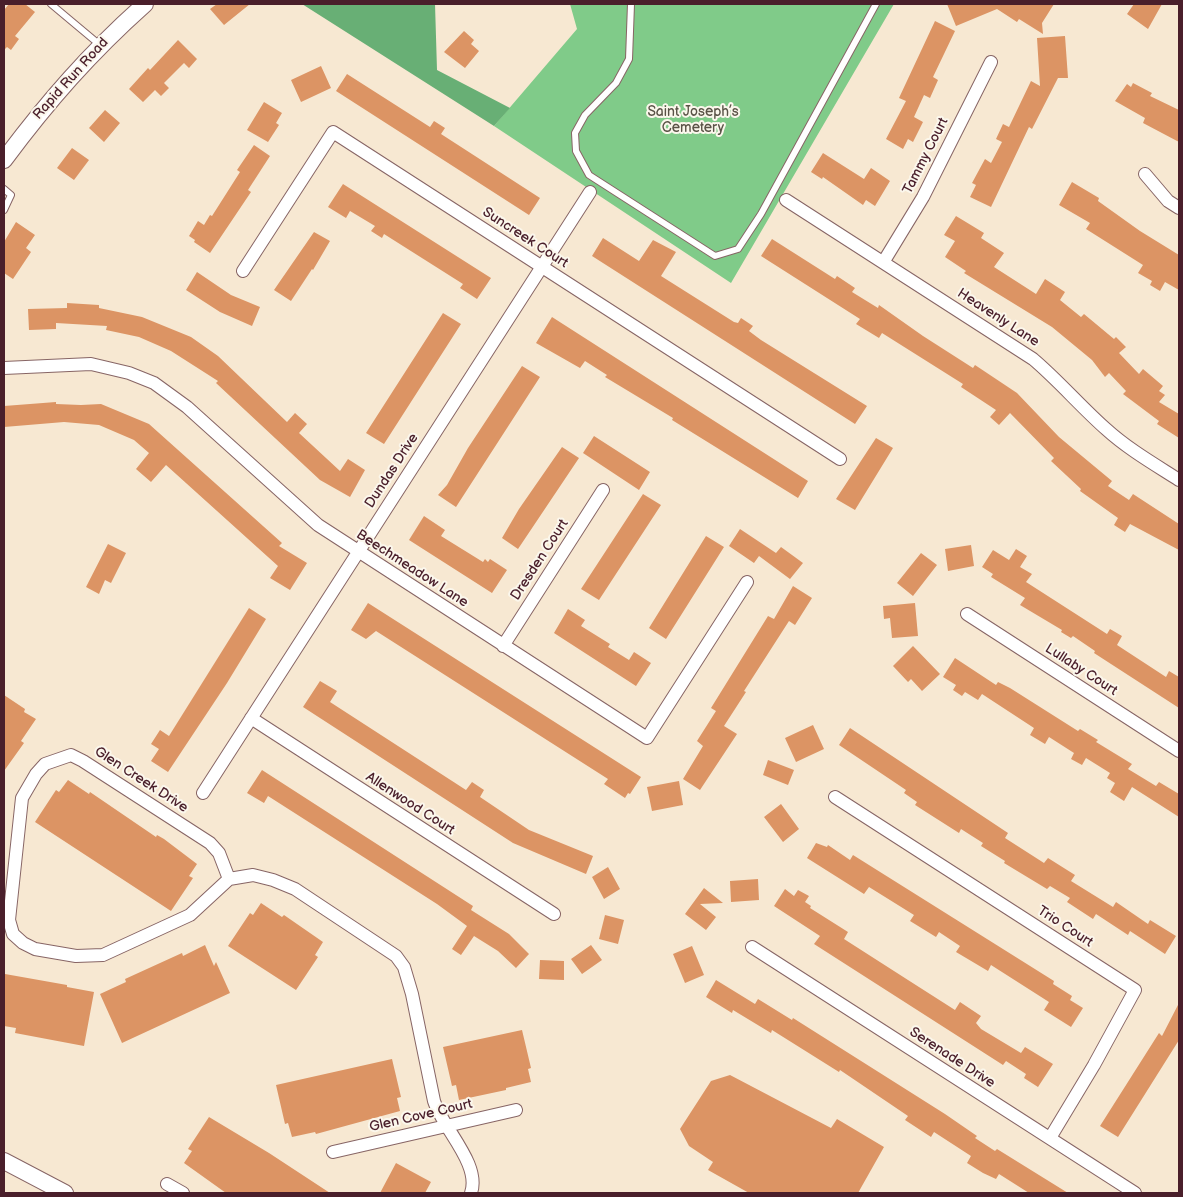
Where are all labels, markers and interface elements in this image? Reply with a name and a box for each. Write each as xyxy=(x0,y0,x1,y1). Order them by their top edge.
street label: Rapid Run Road xyxy=(30,35,112,123)
park label: Saint Joseph’s Cemetery xyxy=(647,104,739,136)
street label: Tammy Court xyxy=(900,115,952,197)
street label: Suncreek Court xyxy=(479,204,571,272)
street label: Heavenly Lane xyxy=(954,285,1042,351)
street label: Dundas Drive xyxy=(362,431,422,511)
street label: Dresden Court xyxy=(508,516,572,604)
street label: Beechmeadow Lane xyxy=(353,527,471,611)
street label: Lullaby Court xyxy=(1042,640,1120,700)
street label: Glen Creek Drive xyxy=(91,743,191,817)
street label: Allenwood Court xyxy=(362,769,458,839)
street label: Trio Court xyxy=(1034,903,1096,951)
street label: Serenade Drive xyxy=(906,1024,998,1092)
street label: Glen Cove Court xyxy=(368,1096,474,1136)

